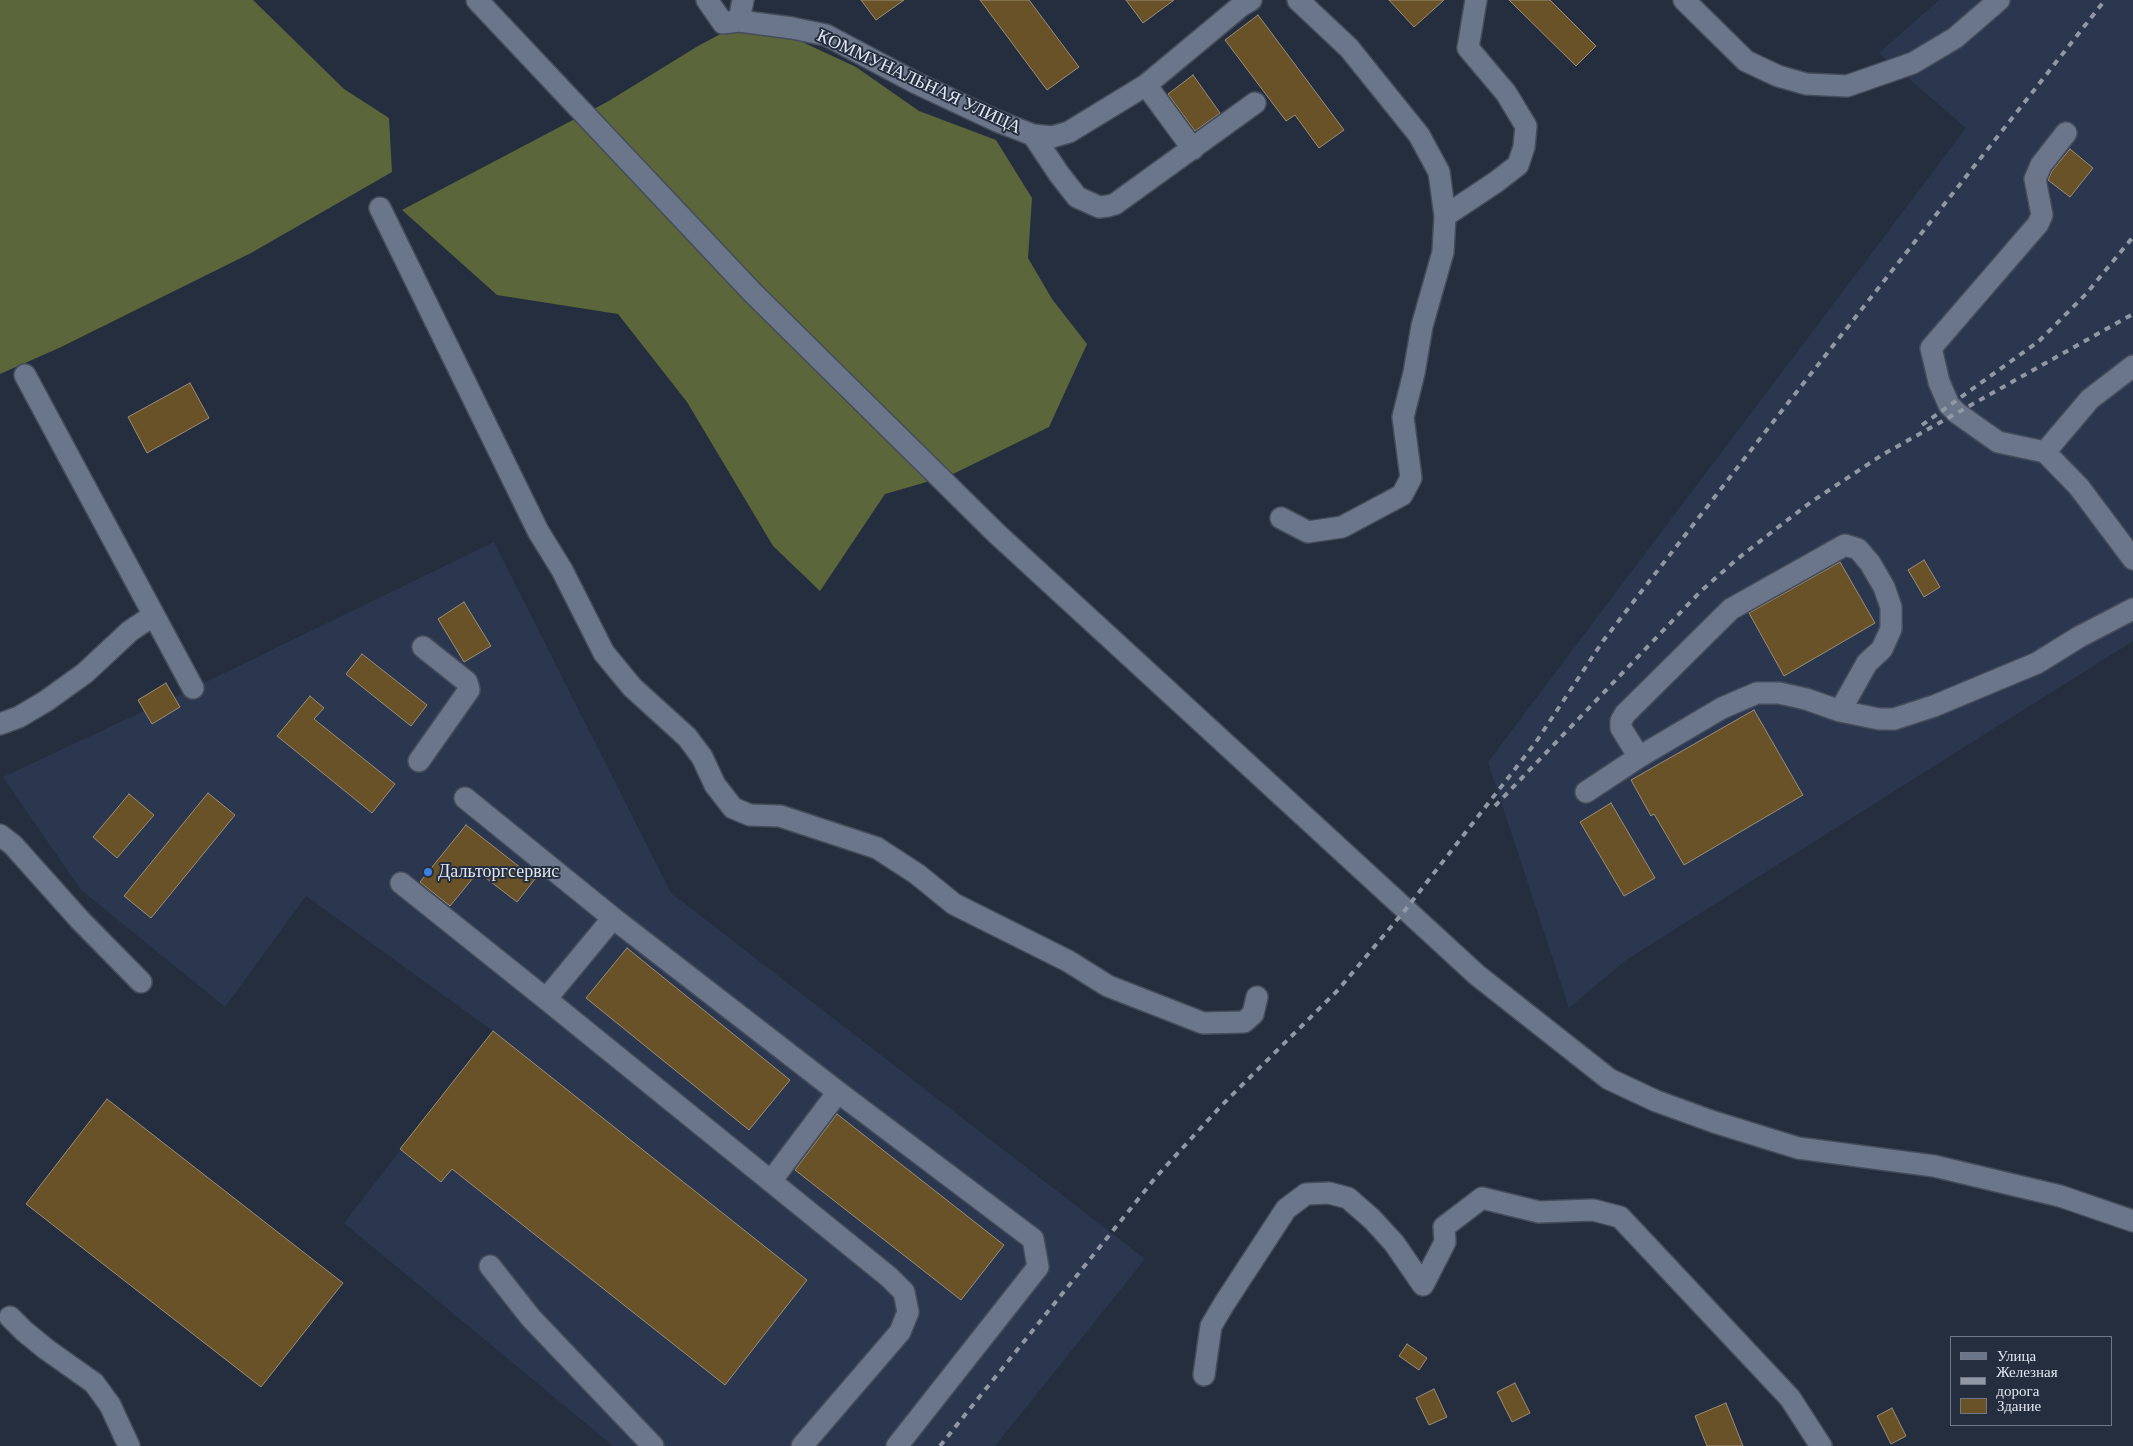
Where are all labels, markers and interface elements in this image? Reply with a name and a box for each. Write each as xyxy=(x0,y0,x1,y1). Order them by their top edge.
street label: КОММУНАЛЬНАЯ УЛИЦА xyxy=(813,25,1025,139)
place label: Дальторгсервис xyxy=(438,861,559,883)
marker: Дальторгсервис xyxy=(422,866,434,878)
legend xyxy=(1950,1336,2113,1426)
text: Улица xyxy=(1997,1346,2036,1365)
text: Железная дорога xyxy=(1996,1362,2058,1400)
text: Здание xyxy=(1997,1396,2041,1415)

